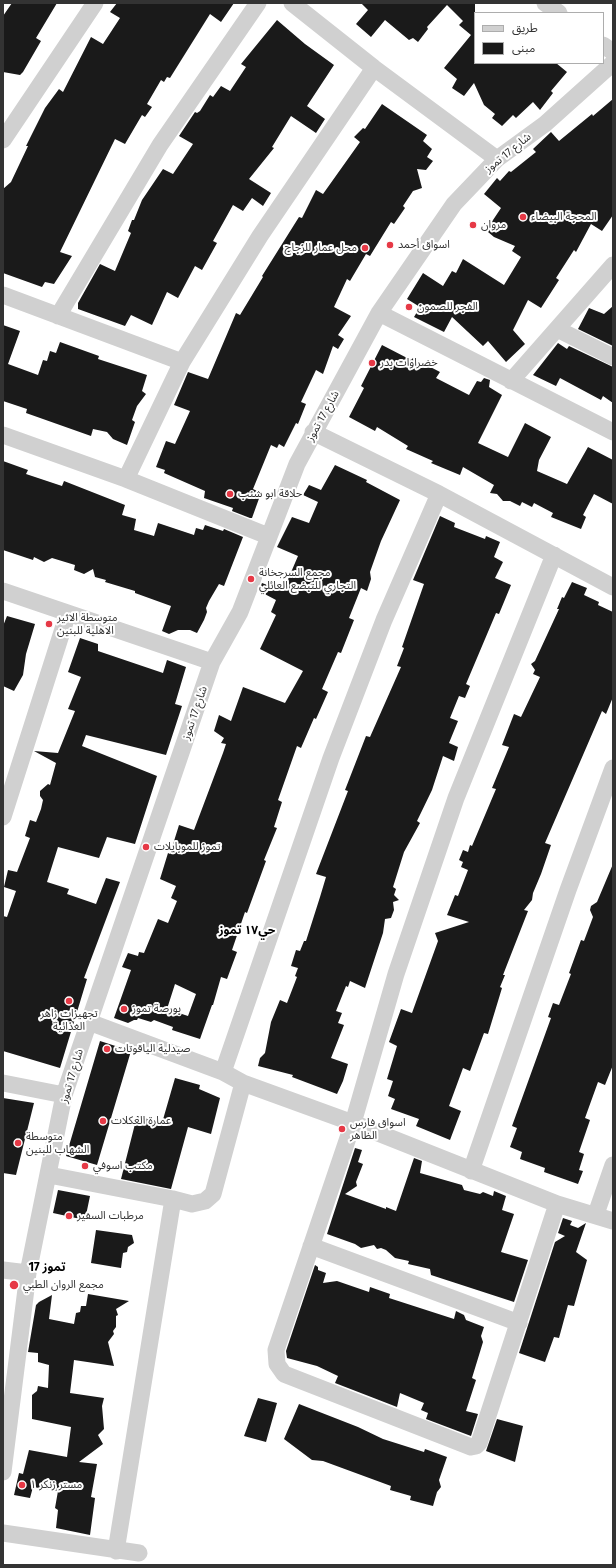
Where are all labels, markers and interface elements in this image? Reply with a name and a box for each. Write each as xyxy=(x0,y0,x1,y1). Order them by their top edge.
legend xyxy=(474,12,604,64)
text: طريق xyxy=(512,21,538,35)
text: مبنى xyxy=(512,41,535,55)
street label: شارع 17 تموز xyxy=(482,130,534,176)
place label: المحجة البيضاء xyxy=(531,210,597,224)
marker: المحجة البيضاء xyxy=(518,212,528,222)
place label: مروان xyxy=(481,218,506,232)
marker: مروان xyxy=(468,220,478,230)
place label: اسواق أحمد xyxy=(398,238,450,252)
marker: اسواق أحمد xyxy=(385,240,395,250)
place label: محل عمار للزجاج xyxy=(284,241,357,255)
marker: محل عمار للزجاج xyxy=(360,243,370,253)
place label: الفجر للصمون xyxy=(417,300,478,314)
marker: الفجر للصمون xyxy=(404,302,414,312)
place label: خضراوات بدر xyxy=(380,356,438,370)
marker: خضراوات بدر xyxy=(367,358,377,368)
street label: شارع 17 تموز xyxy=(304,388,342,444)
place label: حلاقة ابو شنب xyxy=(238,487,302,501)
marker: حلاقة ابو شنب xyxy=(225,489,235,499)
place label: مجمع السرجخانة التجاري للتبضع العائلي xyxy=(259,566,356,592)
marker: مجمع السرجخانة التجاري للتبضع العائلي xyxy=(246,574,256,584)
place label: متوسطة الاثير الاهلية للبنين xyxy=(57,611,118,637)
marker: متوسطة الاثير الاهلية للبنين xyxy=(44,619,54,629)
street label: شارع 17 تموز xyxy=(180,684,210,742)
place label: تموز للموبايلات xyxy=(154,840,220,854)
marker: تموز للموبايلات xyxy=(141,842,151,852)
district label: حي۱۷ تموز xyxy=(219,924,275,938)
marker: تجهيزات زاهر الغذائية xyxy=(64,996,74,1006)
place label: بورصة تموز xyxy=(132,1002,181,1016)
marker: بورصة تموز xyxy=(119,1004,129,1014)
place label: تجهيزات زاهر الغذائية xyxy=(40,1007,98,1033)
place label: صيدلية الياقوتات xyxy=(115,1042,190,1056)
marker: صيدلية الياقوتات xyxy=(102,1044,112,1054)
street label: شارع 17 تموز xyxy=(58,1047,86,1105)
place label: عمارة العكلات xyxy=(111,1114,171,1128)
marker: عمارة العكلات xyxy=(98,1116,108,1126)
place label: اسواق فارس الظاهر xyxy=(350,1116,406,1142)
marker: اسواق فارس الظاهر xyxy=(337,1124,347,1134)
place label: متوسطة الشهاب للبنين xyxy=(26,1130,89,1156)
marker: متوسطة الشهاب للبنين xyxy=(13,1138,23,1148)
place label: مكتب اسوفي xyxy=(93,1159,153,1173)
marker: مكتب اسوفي xyxy=(80,1161,90,1171)
place label: مرطبات السفير xyxy=(77,1209,144,1223)
marker: مرطبات السفير xyxy=(64,1211,74,1221)
district label: 17 تموز xyxy=(28,1261,66,1275)
place label: مجمع الروان الطبي xyxy=(23,1278,104,1292)
marker: مجمع الروان الطبي xyxy=(8,1279,20,1291)
place label: مستر زنكر ١ xyxy=(30,1478,82,1492)
marker: مستر زنكر ١ xyxy=(17,1480,27,1490)

